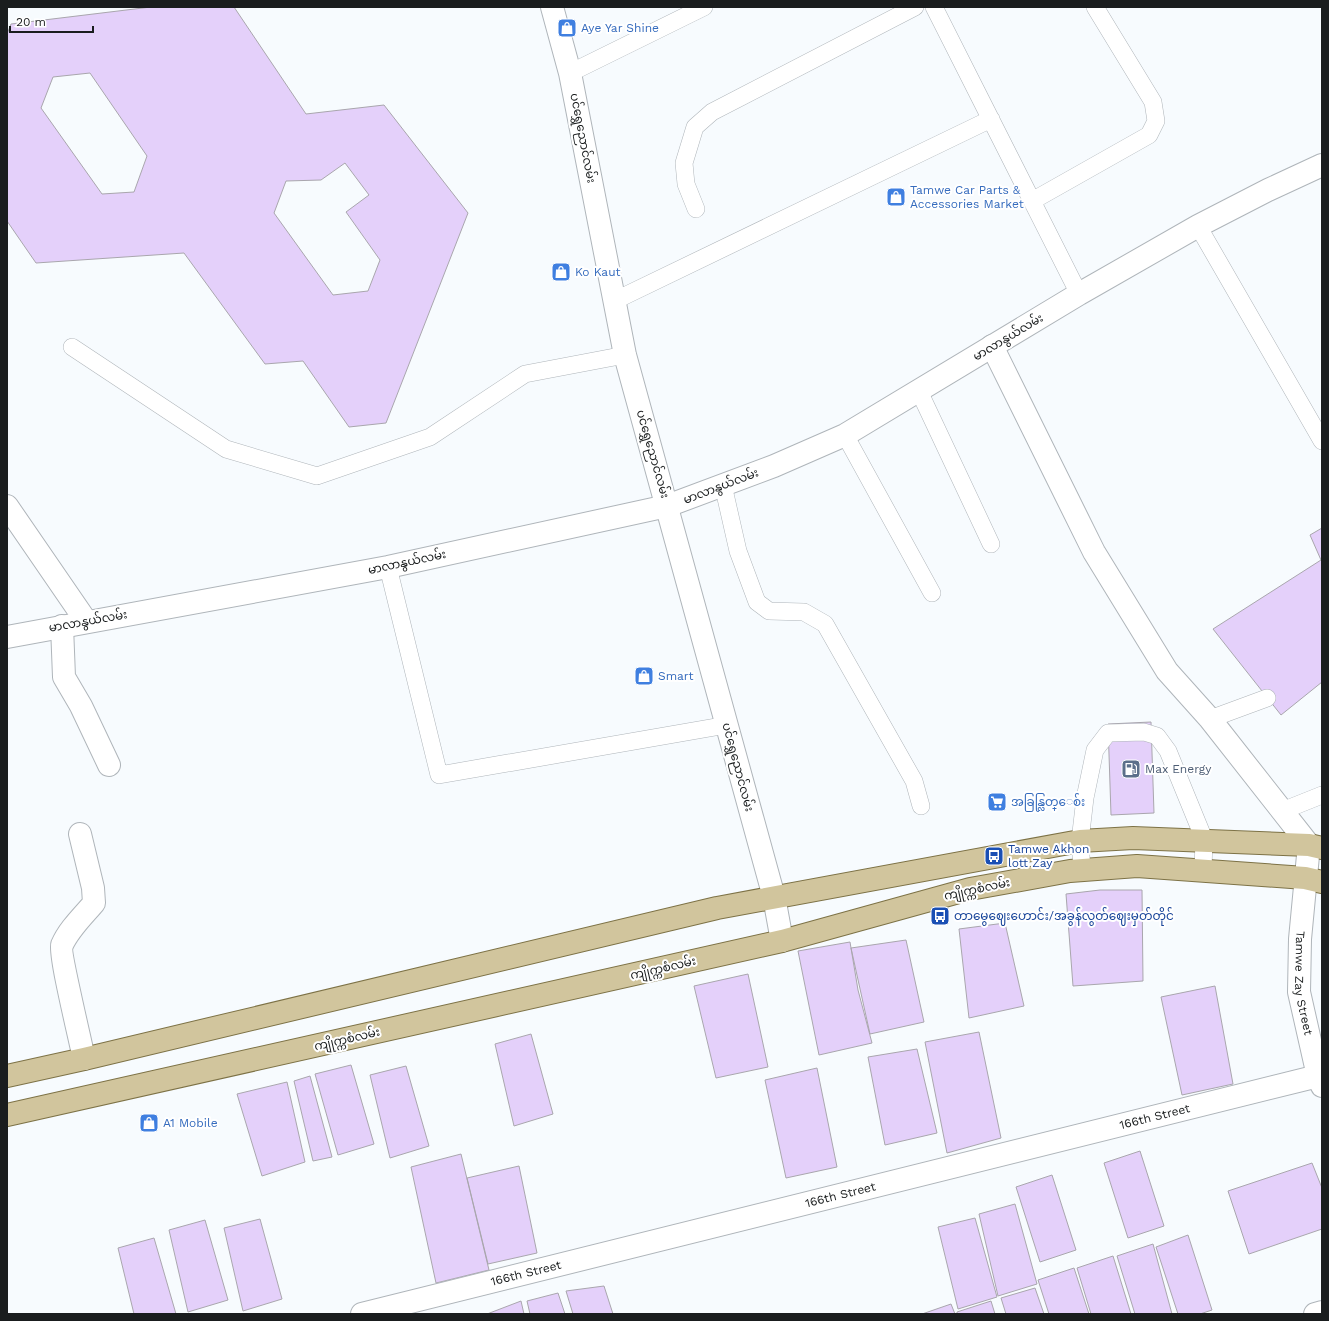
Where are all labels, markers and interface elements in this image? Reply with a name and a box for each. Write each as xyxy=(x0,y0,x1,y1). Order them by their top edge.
scale bar xyxy=(10,8,93,34)
text: 20 m xyxy=(16,15,46,29)
shop icon: Aye Yar Shine xyxy=(556,17,578,39)
place label: Aye Yar Shine xyxy=(581,21,659,35)
street label: ပင်ရွှေညောင်လမ်း xyxy=(564,91,601,185)
place label: Tamwe Car Parts & Accessories Market xyxy=(910,183,1024,211)
shop icon: Tamwe Car Parts & Accessories Market xyxy=(885,186,907,208)
shop icon: Ko Kaut xyxy=(550,261,572,283)
place label: Ko Kaut xyxy=(575,265,621,279)
street label: မာလာနွယ်လမ်း xyxy=(969,309,1047,366)
street label: ပင်ရွှေညောင်လမ်း xyxy=(631,408,674,501)
street label: မာလာနွယ်လမ်း xyxy=(681,463,762,510)
street label: မာလာနွယ်လမ်း xyxy=(366,545,448,580)
street label: မာလာနွယ်လမ်း xyxy=(47,605,129,638)
shop icon: Smart xyxy=(633,665,655,687)
place label: Smart xyxy=(658,669,693,683)
street label: ပင်ရွှေညောင်လမ်း xyxy=(717,721,759,814)
fuel station icon: Max Energy xyxy=(1120,758,1142,780)
place label: Max Energy xyxy=(1145,762,1212,776)
supermarket icon: အခြန္လြတ္ေစ်း xyxy=(986,791,1008,813)
place label: အခြန္လြတ္ေစ်း xyxy=(1011,793,1085,812)
place label: Tamwe Akhon lott Zay xyxy=(1008,842,1089,870)
bus stop icon: Tamwe Akhon lott Zay xyxy=(983,845,1005,867)
street label: ကျိုက္ကစံလမ်း xyxy=(942,873,1012,906)
bus stop icon: တာမွေဈေးဟောင်း/အခွန်လွတ်ဈေးမှတ်တိုင် xyxy=(929,905,951,927)
place label: တာမွေဈေးဟောင်း/အခွန်လွတ်ဈေးမှတ်တိုင် xyxy=(954,907,1174,926)
street label: Tamwe Zay Street xyxy=(1292,930,1316,1036)
street label: ကျိုက္ကစံလမ်း xyxy=(628,952,698,985)
street label: ကျိုက္ကစံလမ်း xyxy=(312,1023,382,1056)
street label: 166th Street xyxy=(1118,1101,1191,1132)
shop icon: A1 Mobile xyxy=(138,1112,160,1134)
place label: A1 Mobile xyxy=(163,1116,218,1130)
street label: 166th Street xyxy=(804,1179,877,1210)
street label: 166th Street xyxy=(489,1258,563,1289)

